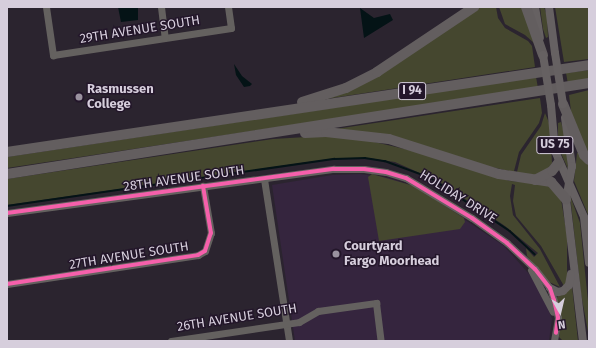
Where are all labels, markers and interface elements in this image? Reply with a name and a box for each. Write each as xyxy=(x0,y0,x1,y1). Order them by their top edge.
street label: 29TH AVENUE SOUTH xyxy=(79,13,201,47)
road number: I 94 xyxy=(398,81,426,101)
place label: Rasmussen College xyxy=(87,82,154,113)
marker: Rasmussen College xyxy=(74,92,84,102)
road number: US 75 xyxy=(536,135,574,155)
street label: 28TH AVENUE SOUTH xyxy=(123,163,245,195)
street label: HOLIDAY DRIVE xyxy=(417,167,499,227)
street label: 27TH AVENUE SOUTH xyxy=(68,239,190,273)
place label: Courtyard Fargo Moorhead xyxy=(344,239,439,270)
marker: Courtyard Fargo Moorhead xyxy=(331,249,341,259)
north arrow xyxy=(540,292,580,332)
street label: 26TH AVENUE SOUTH xyxy=(176,301,298,335)
text: N xyxy=(557,317,566,331)

